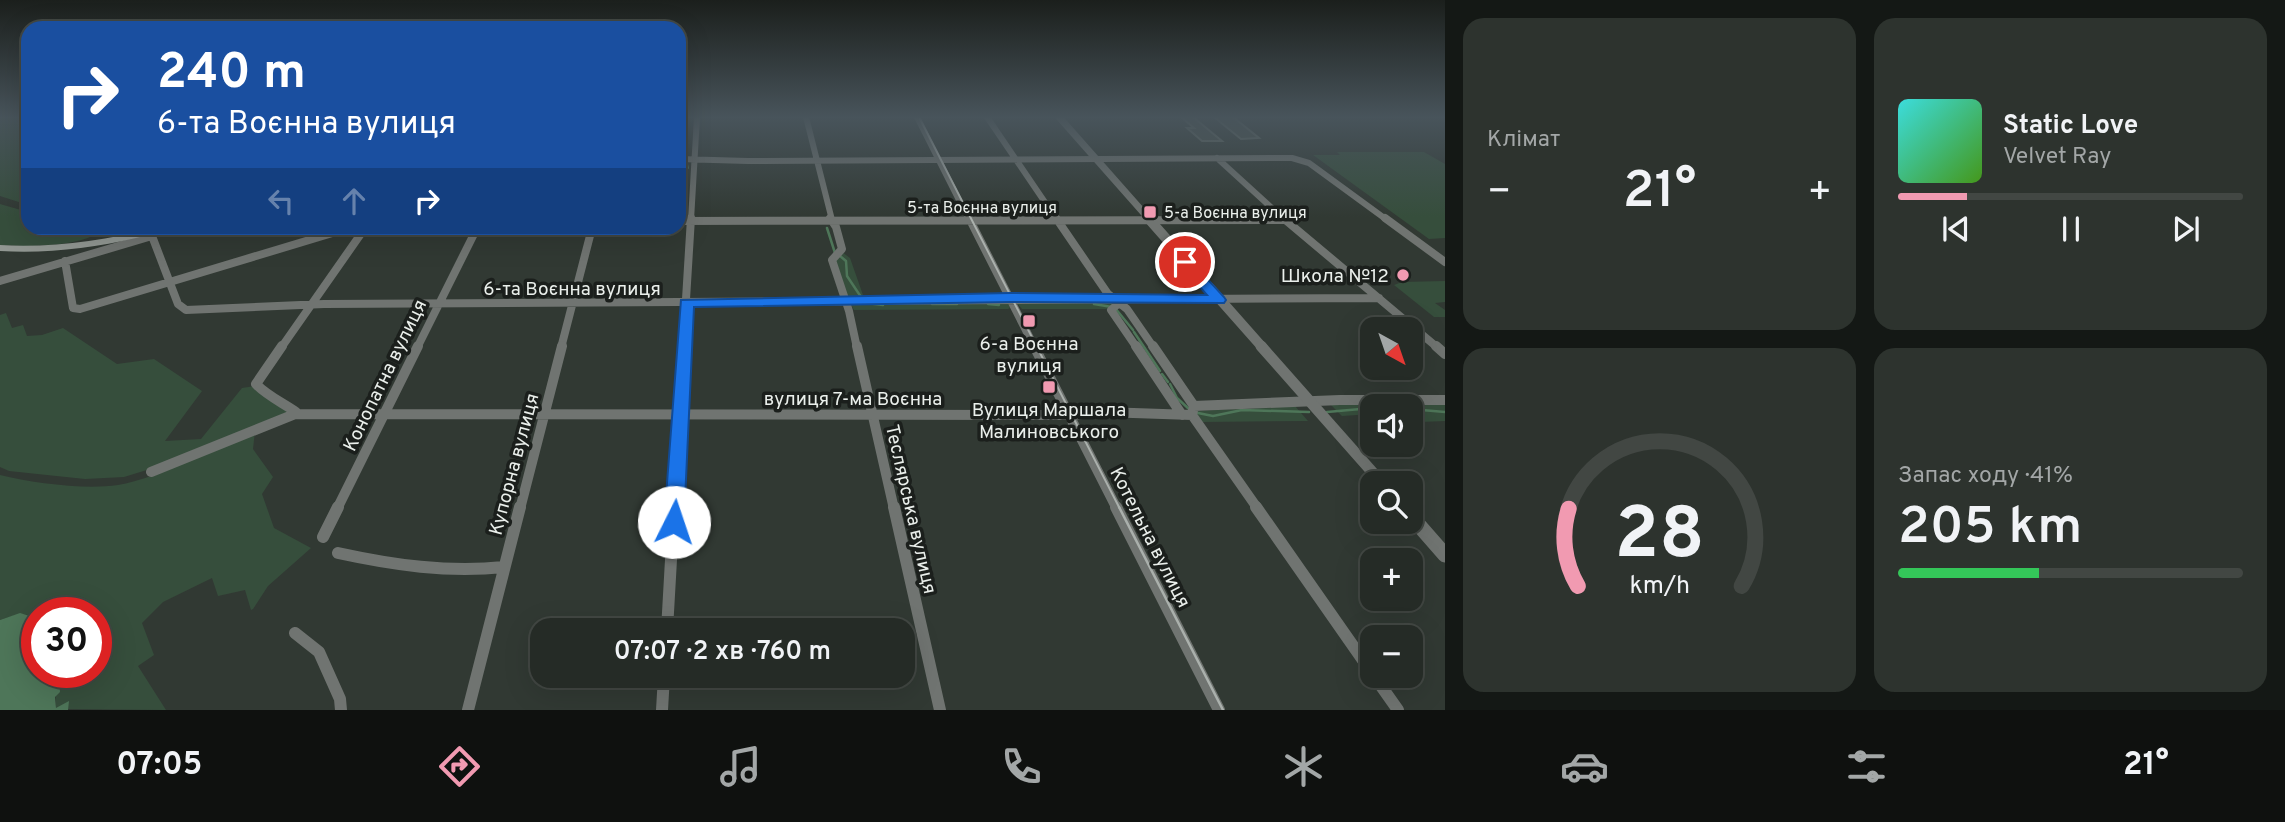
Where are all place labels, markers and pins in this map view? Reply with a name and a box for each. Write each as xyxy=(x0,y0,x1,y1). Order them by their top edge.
marker: 5-а Воєнна вулиця xyxy=(1142,204,1158,220)
place label: 5-а Воєнна вулиця xyxy=(1164,204,1307,224)
pin xyxy=(1155,232,1215,292)
place label: Школа №12 xyxy=(1281,265,1389,289)
marker: Школа №12 xyxy=(1395,267,1411,283)
marker: 6-а Воєнна вулиця xyxy=(1021,313,1037,329)
place label: 6-а Воєнна вулиця xyxy=(980,333,1078,379)
marker: Вулиця Маршала Малиновського xyxy=(1041,379,1057,395)
place label: Вулиця Маршала Малиновського xyxy=(972,399,1126,445)

